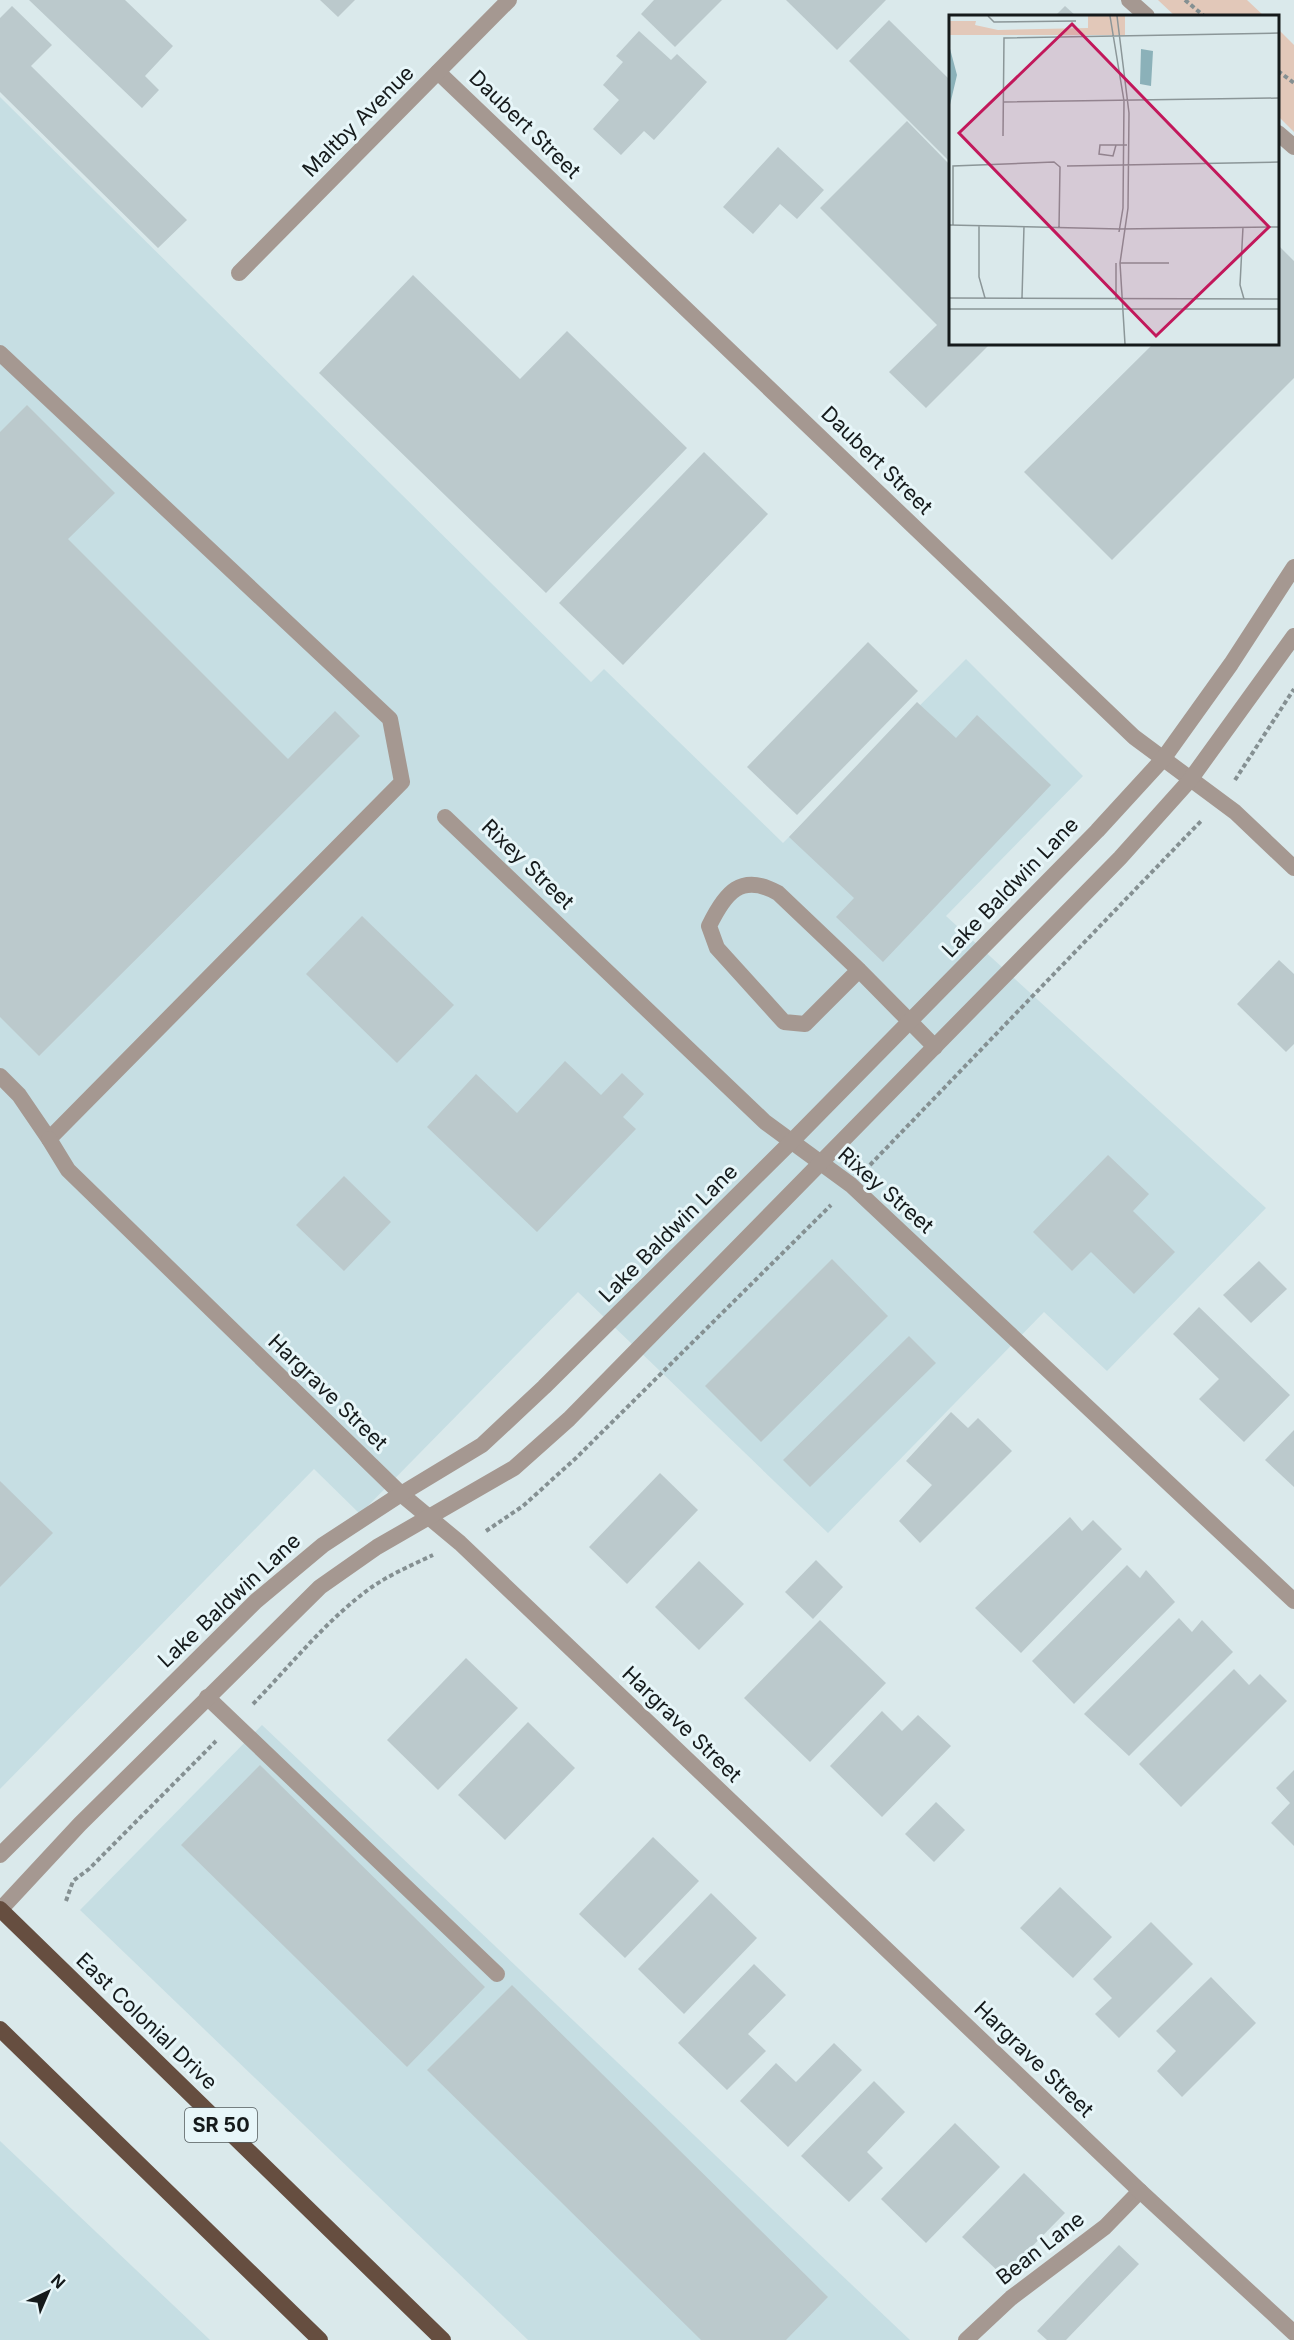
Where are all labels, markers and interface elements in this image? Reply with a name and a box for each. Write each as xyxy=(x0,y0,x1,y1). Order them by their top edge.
inset map xyxy=(949,15,1279,345)
street label: Maltby Avenue xyxy=(297,60,419,182)
street label: Daubert Street xyxy=(464,65,586,183)
street label: Daubert Street xyxy=(816,401,938,519)
street label: Lake Baldwin Lane xyxy=(937,812,1083,962)
street label: Rixey Street xyxy=(477,814,579,914)
street label: Rixey Street xyxy=(833,1142,939,1238)
street label: Lake Baldwin Lane xyxy=(594,1159,742,1307)
street label: Hargrave Street xyxy=(263,1329,393,1455)
street label: Lake Baldwin Lane xyxy=(153,1528,305,1672)
street label: Hargrave Street xyxy=(617,1661,747,1787)
street label: East Colonial Drive xyxy=(71,1947,223,2095)
street label: Hargrave Street xyxy=(969,1996,1099,2122)
road number: SR 50 xyxy=(185,2108,257,2142)
street label: Bean Lane xyxy=(991,2206,1089,2290)
north arrow xyxy=(18,2262,78,2322)
text: N xyxy=(47,2270,70,2293)

